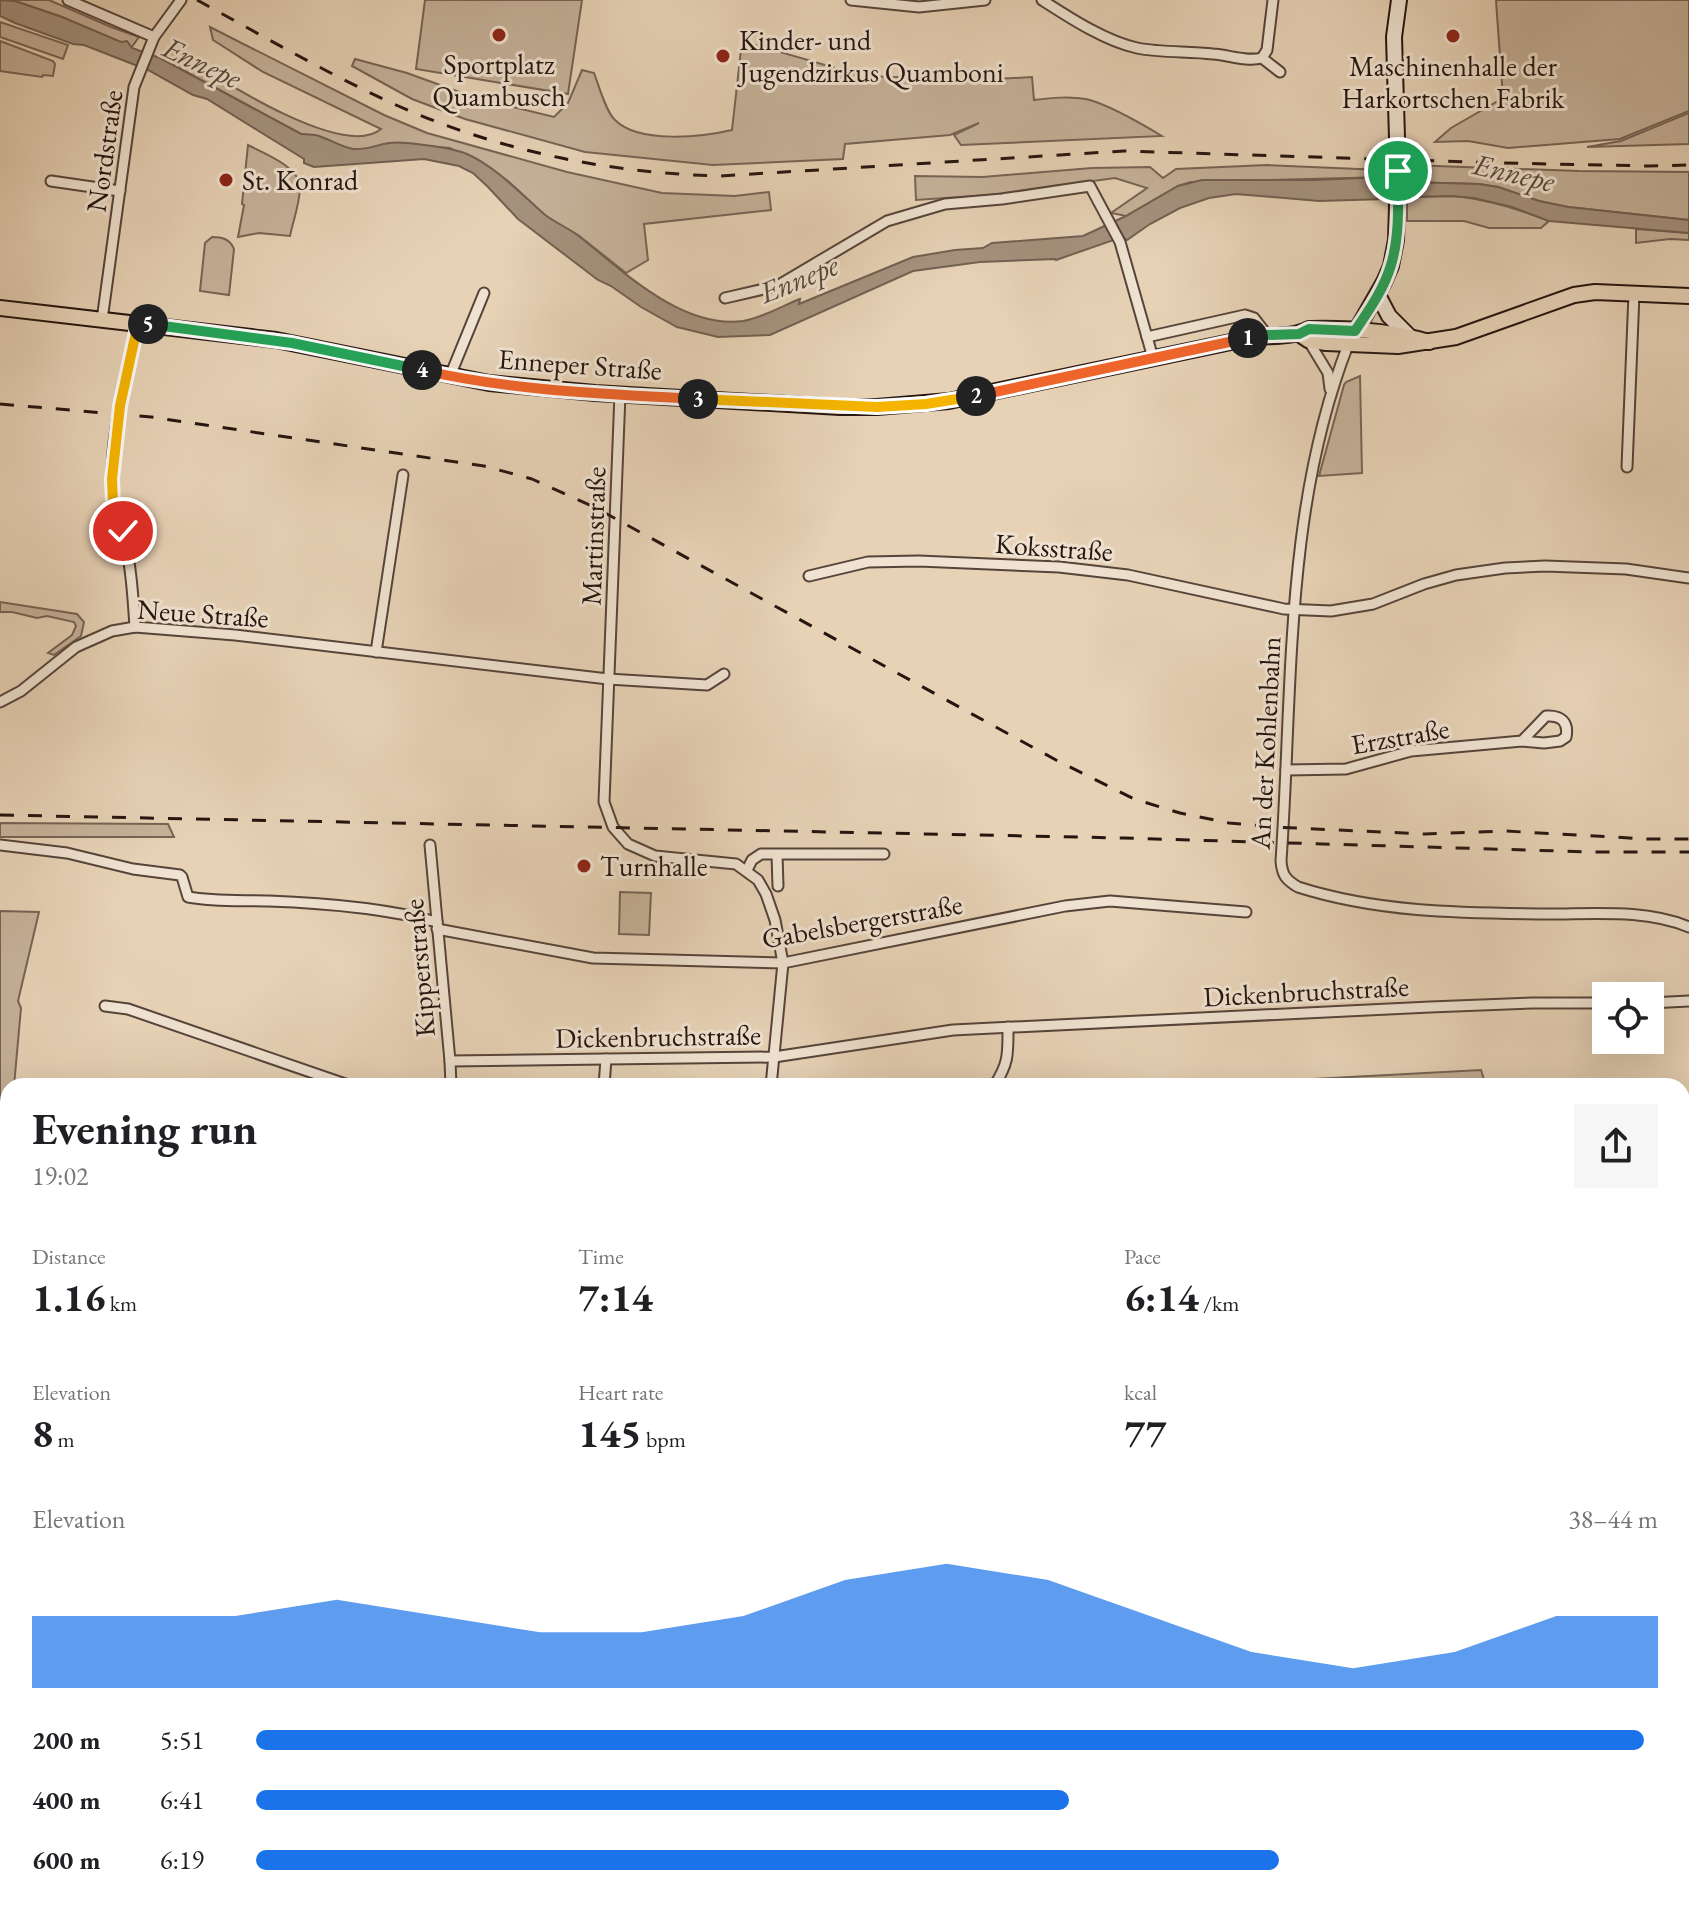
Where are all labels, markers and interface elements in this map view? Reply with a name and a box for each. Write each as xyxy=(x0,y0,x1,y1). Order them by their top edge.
place label: Kinder- und Jugendzirkus Quamboni xyxy=(737,22,1004,90)
marker: Sportplatz Quambusch xyxy=(490,26,508,44)
water label: Ennepe xyxy=(156,27,248,98)
marker: Maschinenhalle der Harkortschen Fabrik xyxy=(1444,27,1462,45)
place label: Sportplatz Quambusch xyxy=(432,46,566,114)
marker: Kinder- und Jugendzirkus Quamboni xyxy=(714,47,732,65)
place label: Maschinenhalle der Harkortschen Fabrik xyxy=(1342,48,1565,116)
street label: Nordstraße xyxy=(78,88,130,214)
pin xyxy=(1364,137,1432,205)
water label: Ennepe xyxy=(1469,144,1559,201)
icon: arrive xyxy=(1376,149,1420,193)
place label: St. Konrad xyxy=(242,162,359,198)
marker: St. Konrad xyxy=(217,171,235,189)
water label: Ennepe xyxy=(753,245,845,312)
pin: 5 xyxy=(128,304,168,344)
text: 5 xyxy=(142,309,154,338)
pin: 1 xyxy=(1228,318,1268,358)
text: 1 xyxy=(1242,323,1254,352)
street label: Enneper Straße xyxy=(497,340,663,388)
pin: 4 xyxy=(402,350,442,390)
text: 4 xyxy=(416,355,428,384)
pin: 2 xyxy=(956,376,996,416)
pin: 3 xyxy=(678,379,718,419)
text: 2 xyxy=(970,381,982,410)
text: 3 xyxy=(692,384,704,413)
street label: Martinstraße xyxy=(573,466,613,606)
pin xyxy=(89,497,157,565)
icon: check xyxy=(101,509,145,553)
street label: Koksstraße xyxy=(994,525,1114,569)
street label: Neue Straße xyxy=(136,590,270,636)
street label: An der Kohlenbahn xyxy=(1241,635,1289,851)
street label: Erzstraße xyxy=(1348,710,1452,762)
place label: Turnhalle xyxy=(600,848,708,884)
marker: Turnhalle xyxy=(575,857,593,875)
street label: Gabelsbergerstraße xyxy=(759,886,965,956)
street label: Kipperstraße xyxy=(395,897,443,1039)
street label: Dickenbruchstraße xyxy=(1202,968,1410,1014)
map controls xyxy=(1592,982,1664,1054)
button: locate xyxy=(1592,982,1664,1054)
street label: Dickenbruchstraße xyxy=(555,1016,761,1056)
text: Evening run xyxy=(32,1100,257,1157)
button: share xyxy=(1574,1104,1658,1188)
text: 19:02 xyxy=(32,1159,88,1193)
text: Distance xyxy=(32,1242,105,1271)
text: Time xyxy=(578,1242,624,1271)
text: Pace xyxy=(1124,1242,1161,1271)
text: 1.16 xyxy=(32,1271,105,1323)
text: 7:14 xyxy=(578,1271,653,1323)
text: 6:14 xyxy=(1124,1271,1199,1323)
text: km xyxy=(105,1289,137,1318)
text: /km xyxy=(1199,1289,1239,1318)
text: Elevation xyxy=(32,1378,111,1407)
text: Heart rate xyxy=(578,1378,663,1407)
text: kcal xyxy=(1124,1378,1157,1407)
text: 8 xyxy=(32,1407,53,1459)
text: 145 xyxy=(578,1407,641,1459)
text: 77 xyxy=(1124,1407,1166,1459)
text: m xyxy=(53,1425,75,1454)
text: bpm xyxy=(641,1425,686,1454)
text: Elevation xyxy=(32,1502,126,1536)
text: 38–44 m xyxy=(1568,1502,1658,1536)
text: 200 m xyxy=(32,1723,100,1757)
text: 5:51 xyxy=(160,1723,204,1757)
text: 400 m xyxy=(32,1783,100,1817)
text: 6:41 xyxy=(160,1783,204,1817)
text: 600 m xyxy=(32,1843,100,1877)
text: 6:19 xyxy=(160,1843,204,1877)

